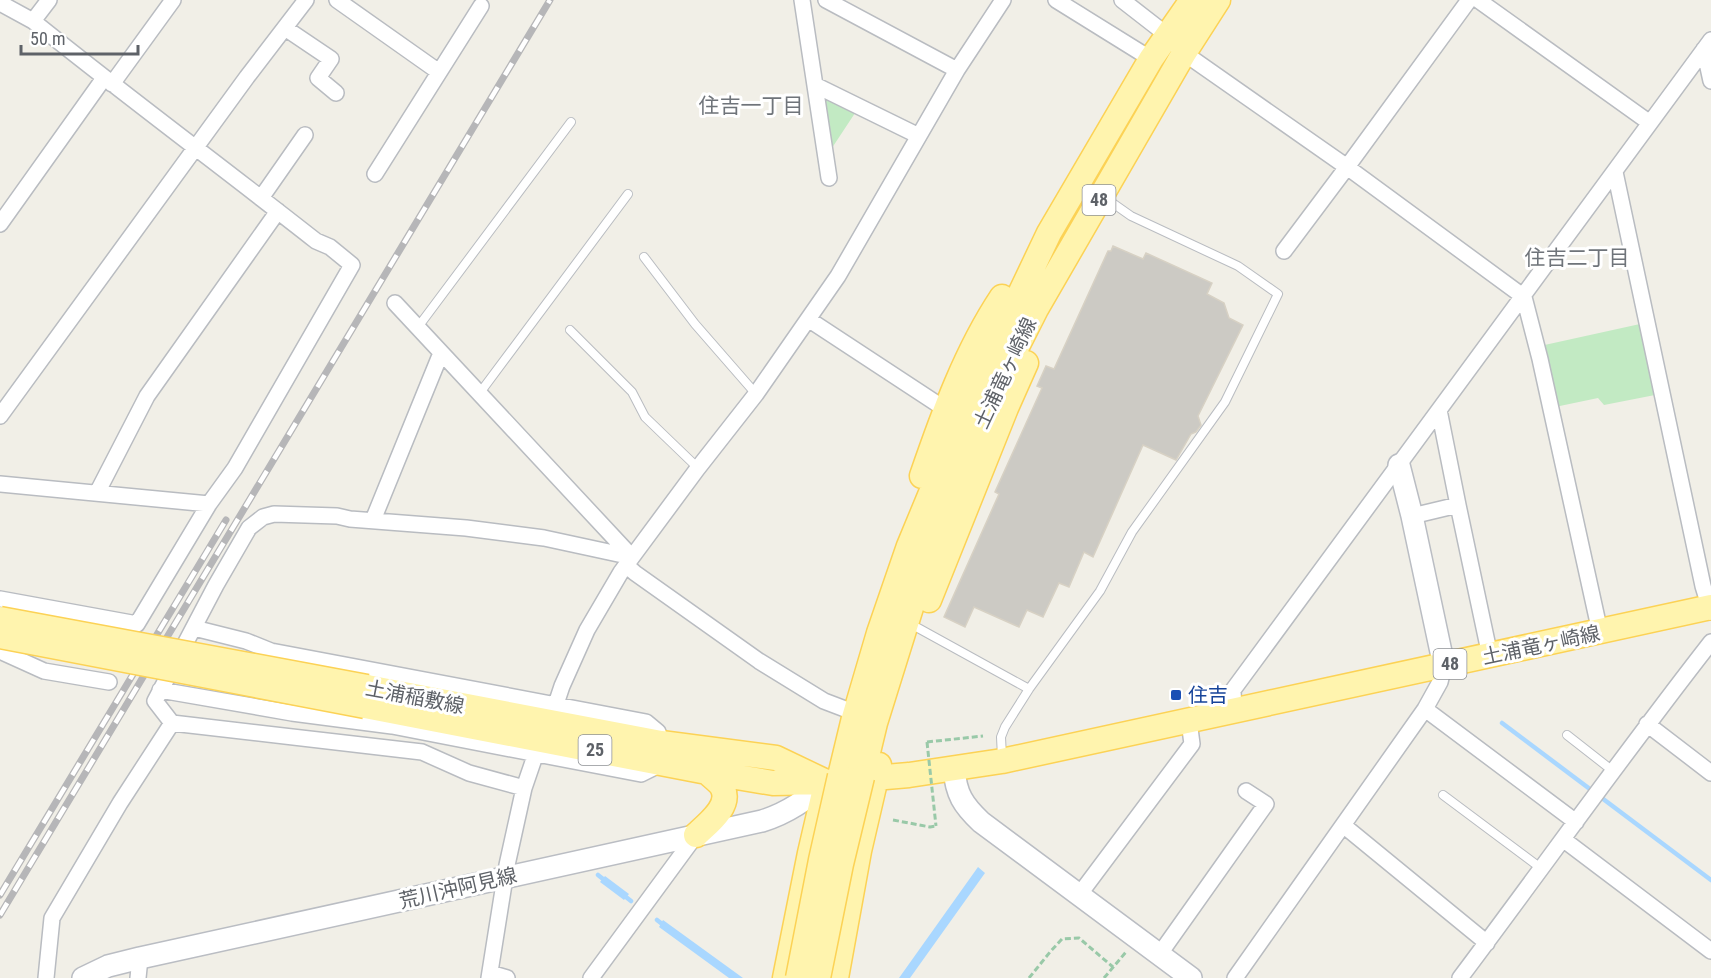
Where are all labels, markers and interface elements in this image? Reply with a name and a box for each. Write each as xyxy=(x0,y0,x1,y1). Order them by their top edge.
scale bar xyxy=(21,18,138,56)
text: 50 m xyxy=(30,28,65,49)
district label: 住吉一丁目 xyxy=(699,94,804,118)
road number: 48 xyxy=(1082,185,1116,215)
district label: 住吉二丁目 xyxy=(1525,246,1630,270)
street label: 土浦竜ヶ崎線 xyxy=(969,314,1041,432)
street label: 土浦竜ヶ崎線 xyxy=(1480,621,1602,669)
road number: 48 xyxy=(1434,649,1466,679)
street label: 土浦稲敷線 xyxy=(364,676,466,718)
place label: 住吉 xyxy=(1188,683,1228,707)
marker: 住吉 xyxy=(1169,688,1183,702)
road number: 25 xyxy=(578,735,612,765)
street label: 荒川沖阿見線 xyxy=(397,863,519,913)

